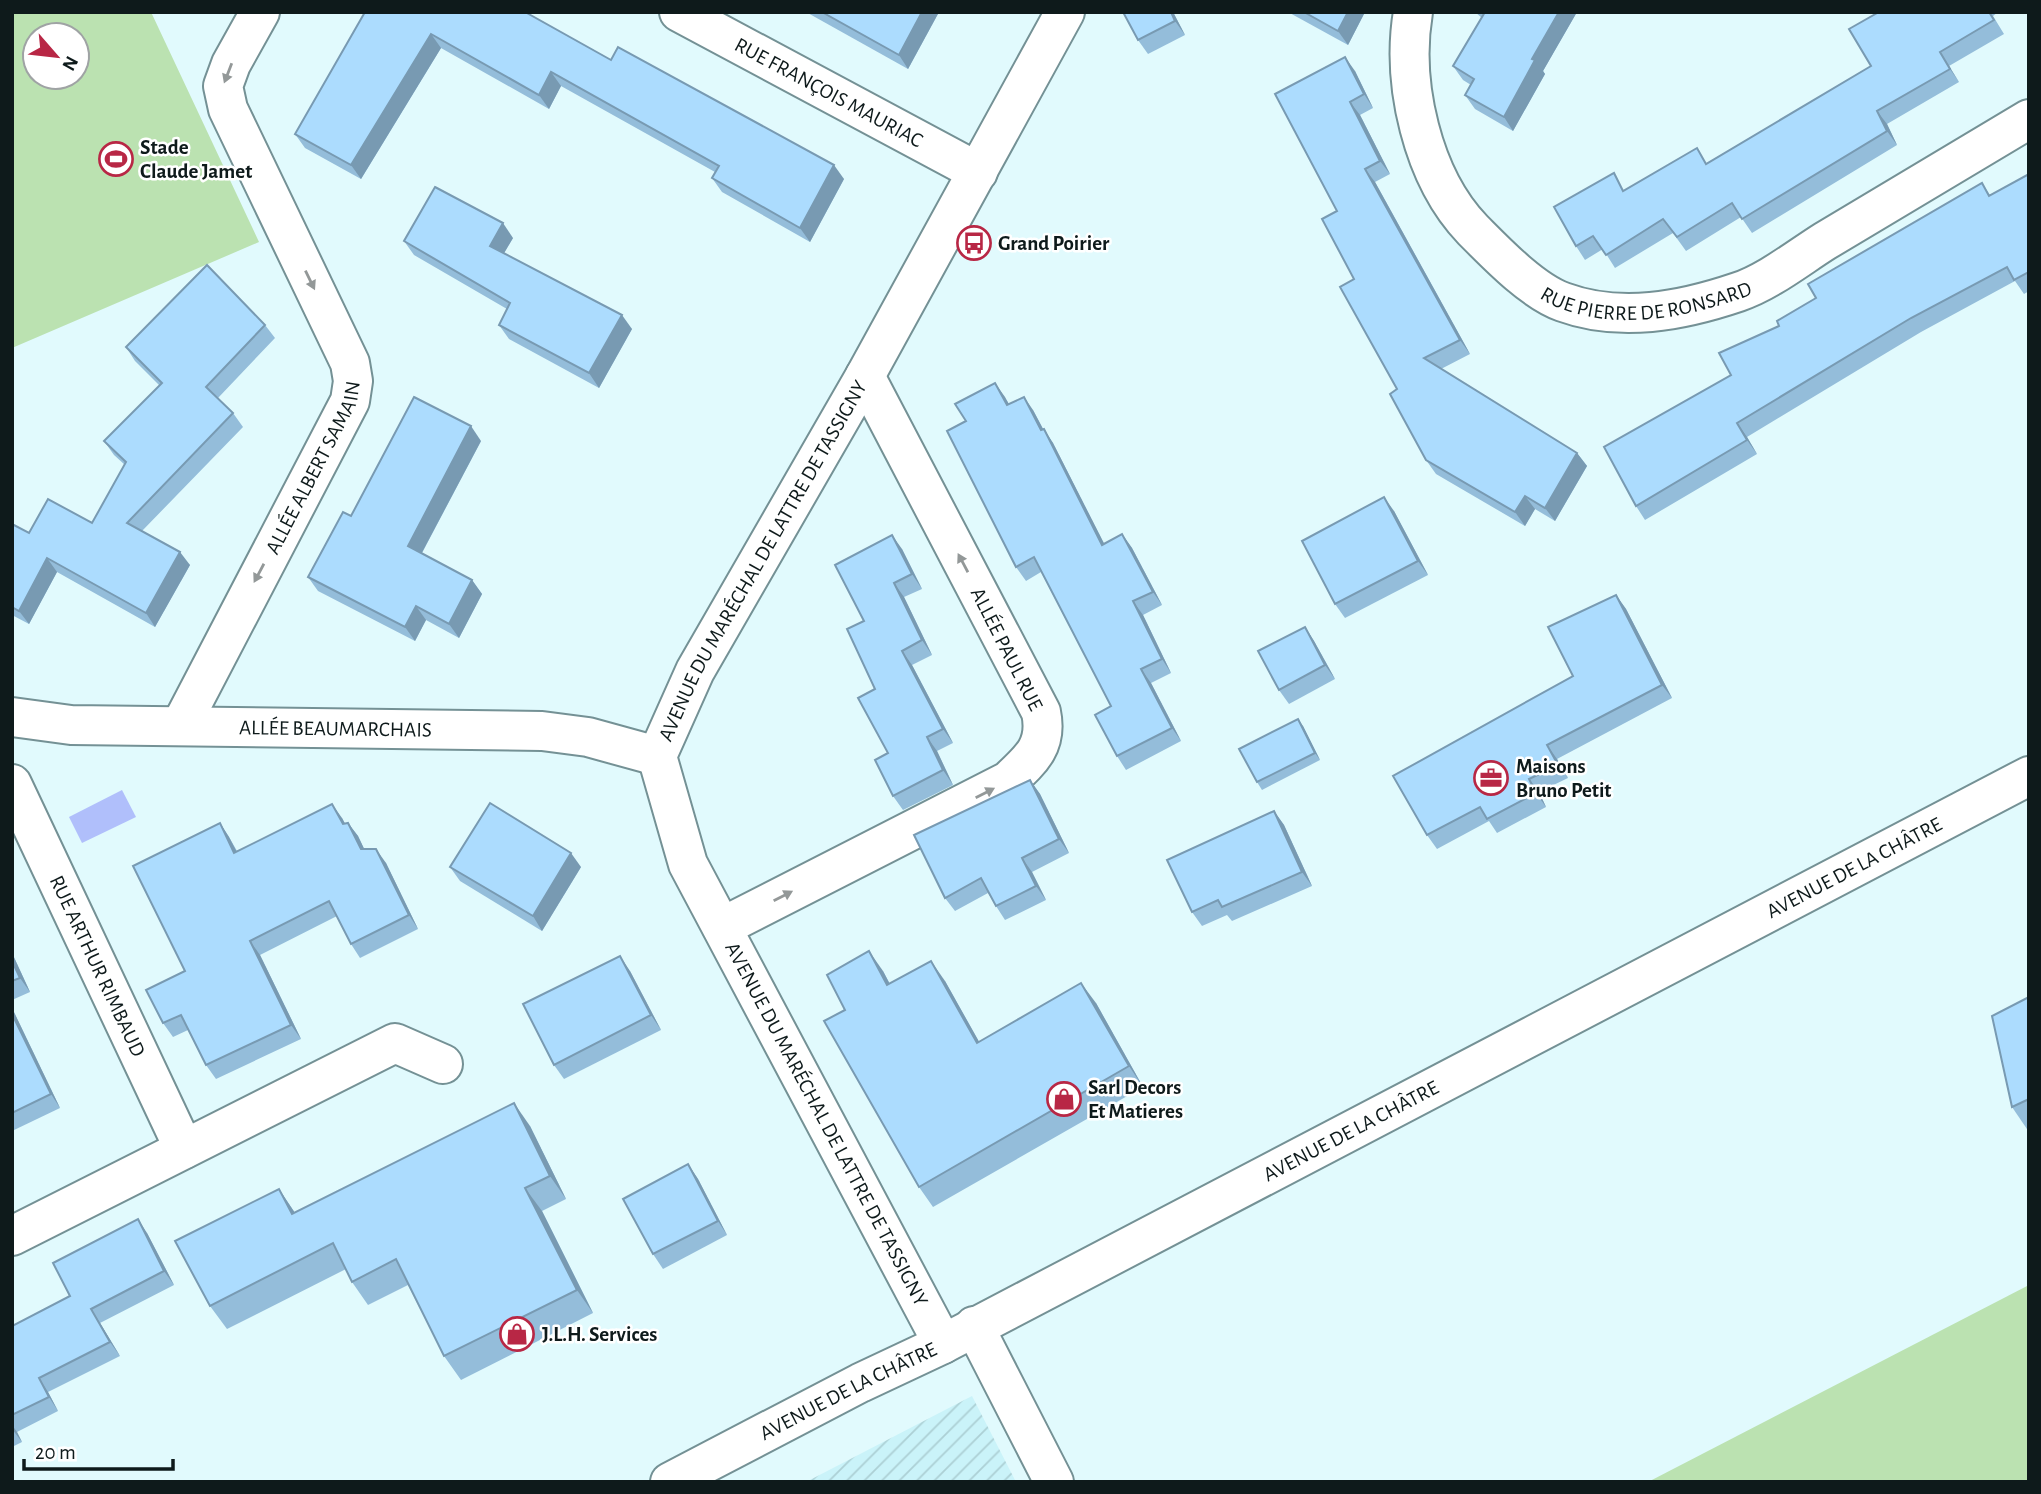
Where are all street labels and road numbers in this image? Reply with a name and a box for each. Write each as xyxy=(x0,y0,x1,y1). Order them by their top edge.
street label: RUE FRANÇOIS MAURIAC xyxy=(731,34,926,151)
street label: RUE PIERRE DE RONSARD xyxy=(1539,269,1755,297)
street label: AVENUE DU MARÉCHAL DE LATTRE DE TASSIGNY xyxy=(655,377,871,744)
street label: ALLÉE ALBERT SAMAIN xyxy=(262,380,364,558)
street label: ALLÉE PAUL RUE xyxy=(967,583,1048,714)
street label: ALLÉE BEAUMARCHAIS xyxy=(239,716,432,741)
street label: AVENUE DE LA CHÂTRE xyxy=(1763,814,1945,922)
street label: RUE ARTHUR RIMBAUD xyxy=(46,872,149,1060)
street label: AVENUE DU MARÉCHAL DE LATTRE DE TASSIGNY xyxy=(721,938,934,1310)
street label: AVENUE DE LA CHÂTRE xyxy=(1260,1077,1442,1186)
street label: AVENUE DE LA CHÂTRE xyxy=(756,1339,940,1444)

